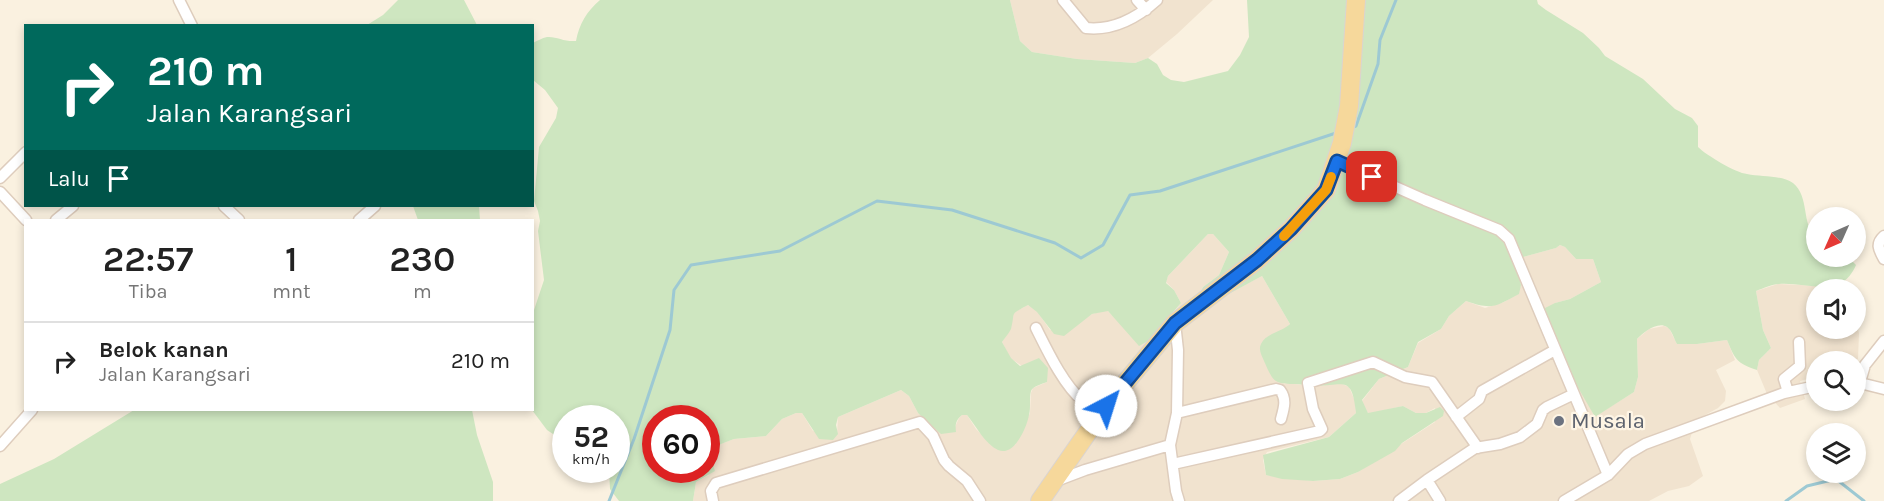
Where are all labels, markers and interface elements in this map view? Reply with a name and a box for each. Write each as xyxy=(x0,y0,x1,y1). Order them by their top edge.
text: 210 m xyxy=(147,46,264,96)
icon: right xyxy=(48,48,126,126)
text: Jalan Karangsari xyxy=(147,97,352,129)
pin xyxy=(1346,151,1397,202)
icon: arrive xyxy=(1355,160,1388,193)
icon: arrive xyxy=(102,162,135,195)
text: Lalu xyxy=(48,166,90,192)
north arrow xyxy=(1806,207,1866,267)
map controls xyxy=(1806,207,1866,483)
text: 22:57 xyxy=(103,238,194,280)
text: 1 xyxy=(285,238,298,280)
text: 230 xyxy=(389,238,455,280)
button: sound xyxy=(1806,279,1866,339)
text: Tiba xyxy=(129,280,168,303)
text: mnt xyxy=(272,280,311,303)
text: m xyxy=(413,280,432,303)
text: Belok kanan xyxy=(99,337,229,363)
icon: right xyxy=(48,345,81,378)
text: 210 m xyxy=(451,348,510,374)
button: search xyxy=(1806,351,1866,411)
text: Jalan Karangsari xyxy=(99,363,251,386)
position arrow xyxy=(1074,374,1138,438)
speed limit sign: 60 xyxy=(642,405,720,483)
place label: Musala xyxy=(1571,408,1645,434)
marker: Musala xyxy=(1552,414,1566,428)
text: 52 xyxy=(573,419,609,455)
button: layers xyxy=(1806,423,1866,483)
text: km/h xyxy=(572,450,610,468)

